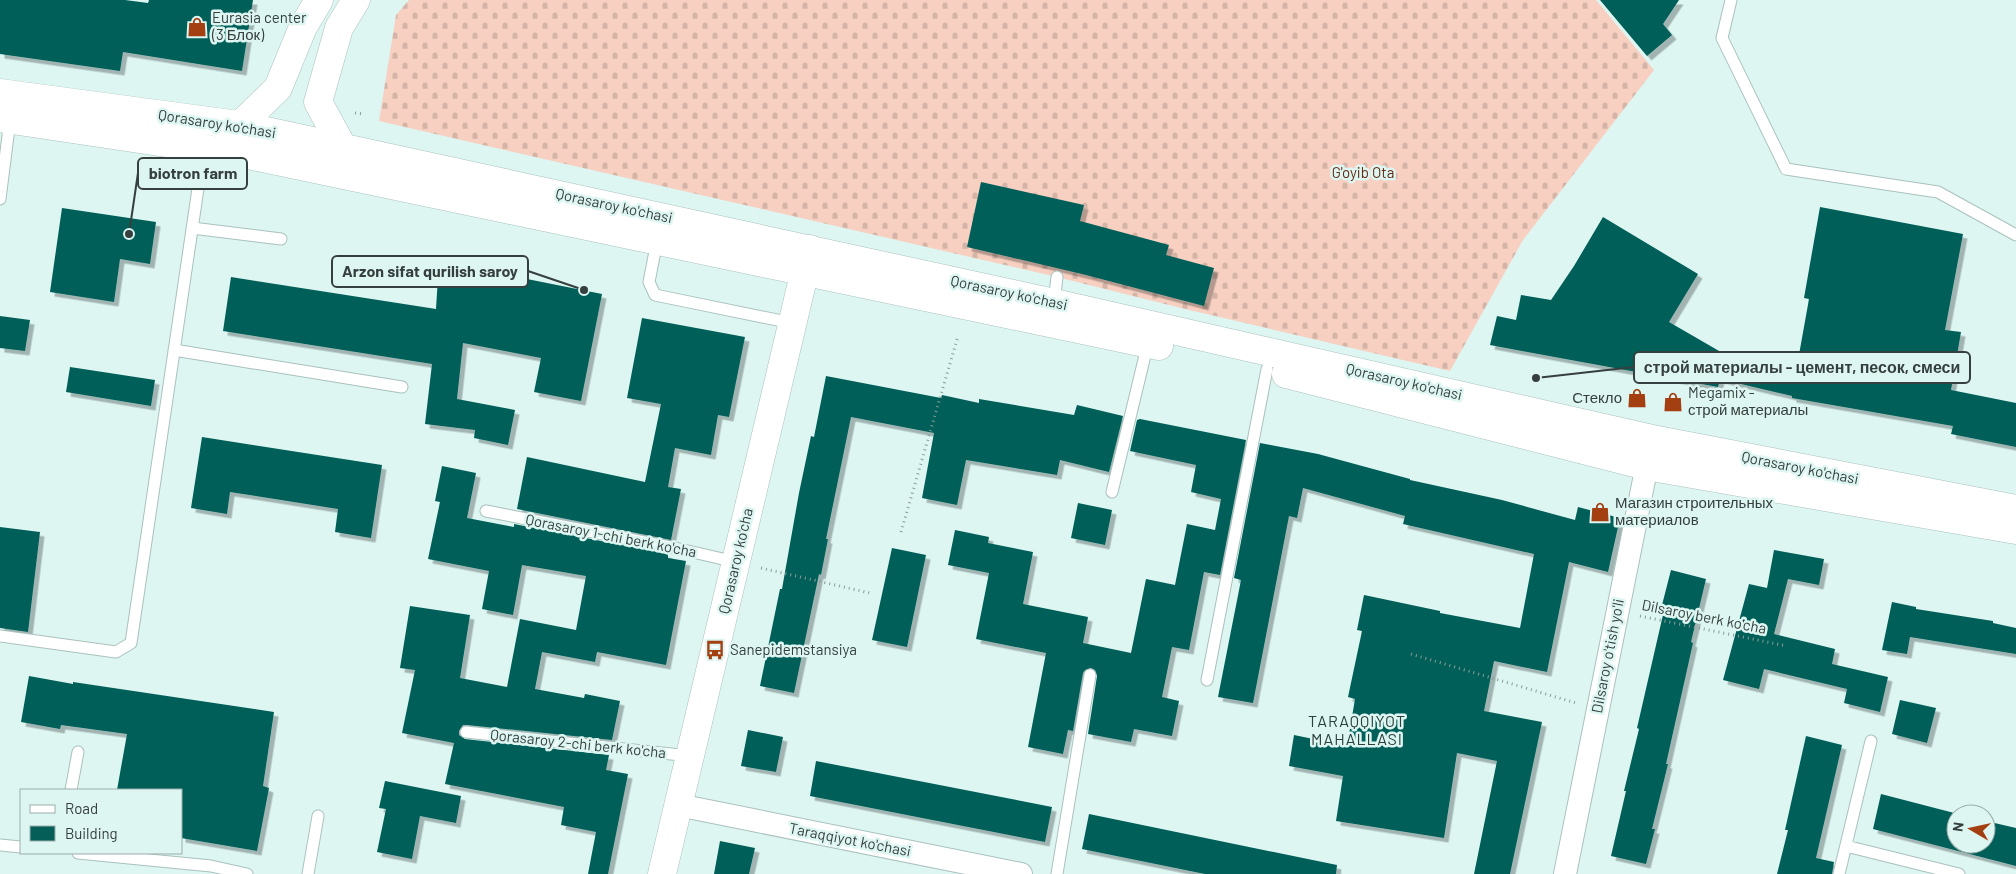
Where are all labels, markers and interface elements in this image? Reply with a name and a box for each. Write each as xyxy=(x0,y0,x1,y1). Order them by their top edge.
place label: Eurasia center (3 Блок) xyxy=(211,8,307,43)
shop icon: Eurasia center (3 Блок) xyxy=(186,16,208,38)
street label: Qorasaroy ko'chasi xyxy=(157,105,277,141)
callout: biotron farm xyxy=(138,158,247,189)
text: biotron farm xyxy=(149,163,237,182)
park label: G'oyib Ota xyxy=(1332,163,1394,181)
street label: Qorasaroy ko'chasi xyxy=(554,184,674,226)
callout: Arzon sifat qurilish saroy xyxy=(332,256,528,287)
text: Arzon sifat qurilish saroy xyxy=(342,261,518,280)
street label: Qorasaroy ko'chasi xyxy=(949,271,1069,313)
callout: строй материалы - цемент, песок, смеси xyxy=(1634,352,1970,383)
text: строй материалы - цемент, песок, смеси xyxy=(1644,357,1960,376)
street label: Qorasaroy ko'chasi xyxy=(1344,359,1464,403)
place label: Megamix - строй материалы xyxy=(1688,383,1808,418)
shop icon: Стекло xyxy=(1626,387,1648,409)
place label: Стекло xyxy=(1572,388,1622,406)
shop icon: Megamix - строй материалы xyxy=(1662,391,1684,413)
street label: Qorasaroy ko'chasi xyxy=(1740,447,1860,487)
place label: Магазин строительных материалов xyxy=(1615,493,1773,528)
shop icon: Магазин строительных материалов xyxy=(1589,501,1611,523)
street label: Qorasaroy ko'cha xyxy=(714,506,756,615)
street label: Qorasaroy 1-chi berk ko'cha xyxy=(524,510,698,560)
street label: Dilsaroy berk ko'cha xyxy=(1640,595,1768,637)
street label: Dilsaroy o'tish yo'li xyxy=(1587,597,1627,714)
bus stop icon: Sanepidemstansiya xyxy=(704,639,726,661)
place label: Sanepidemstansiya xyxy=(730,640,857,658)
district label: TARAQQIYOT MAHALLASI xyxy=(1308,711,1406,748)
street label: Qorasaroy 2-chi berk ko'cha xyxy=(489,725,667,761)
legend xyxy=(20,789,182,854)
text: Road xyxy=(65,799,98,817)
north arrow xyxy=(1946,804,1996,854)
street label: Taraqqiyot ko'chasi xyxy=(788,818,913,860)
text: N xyxy=(1949,821,1967,833)
text: Building xyxy=(65,824,118,842)

